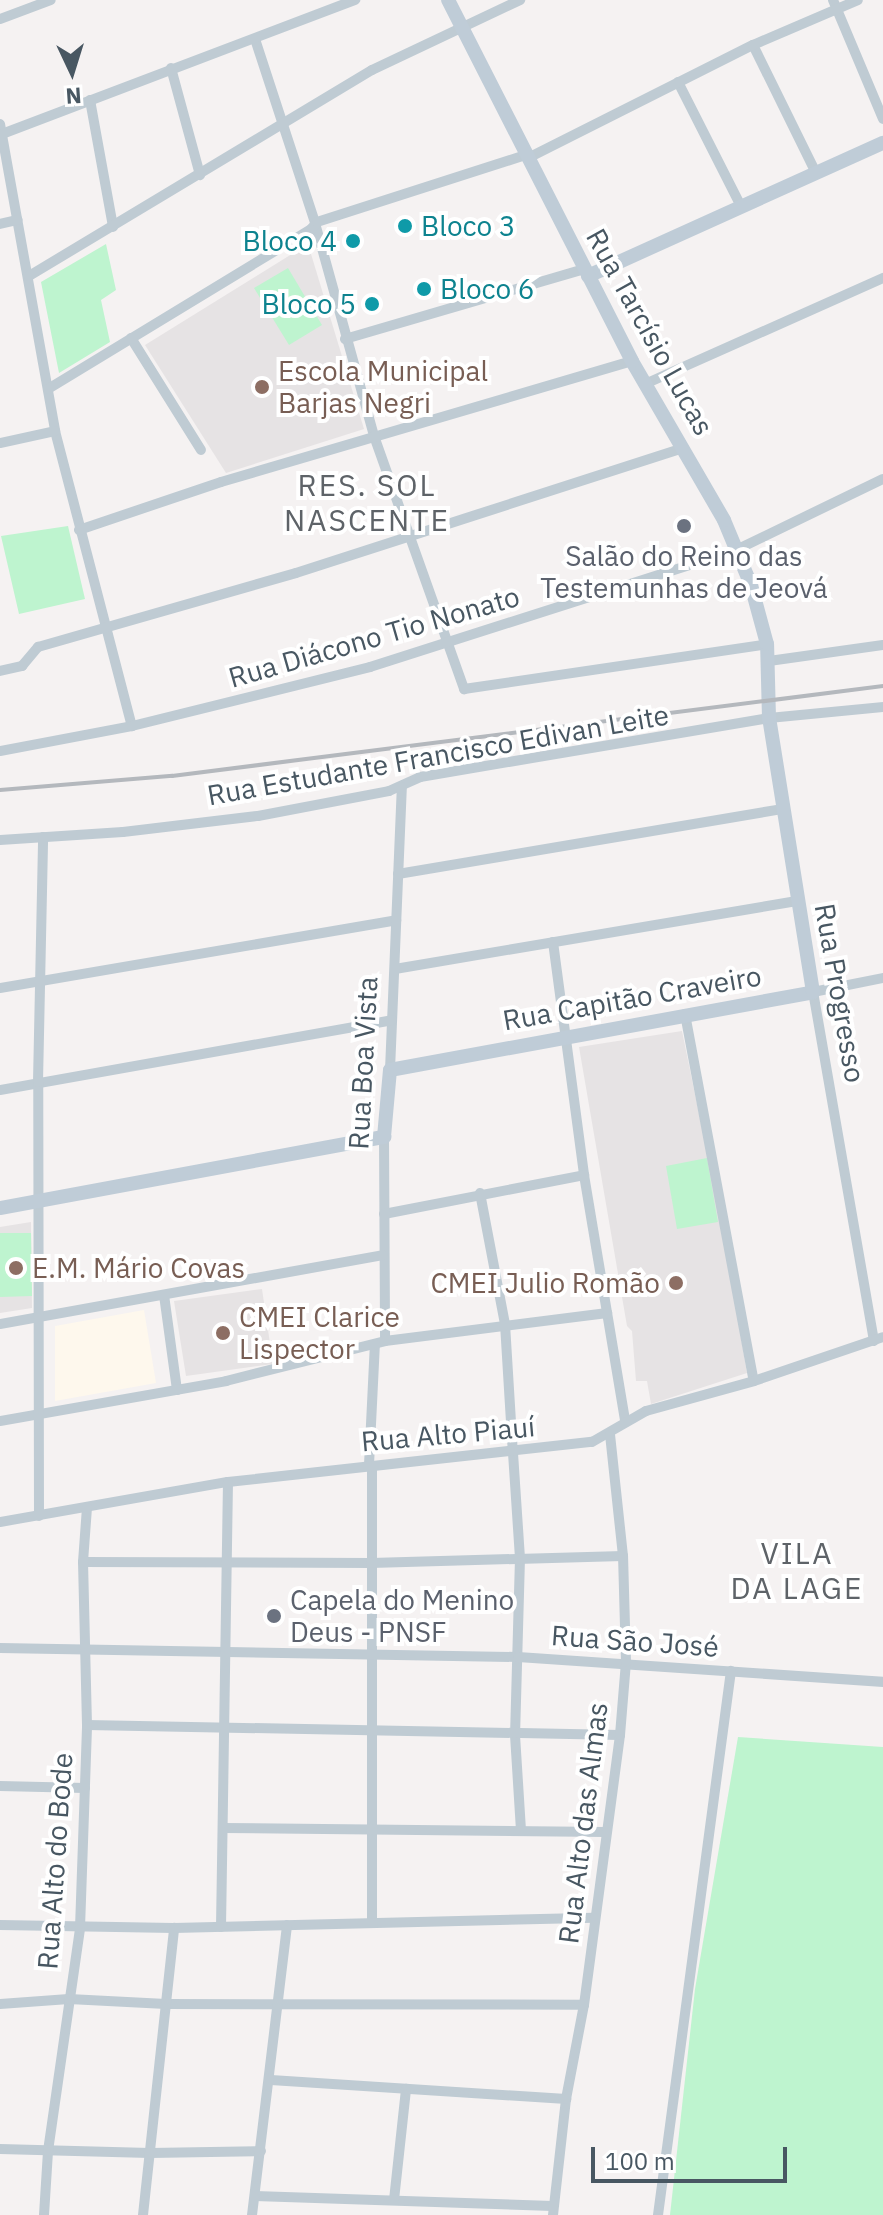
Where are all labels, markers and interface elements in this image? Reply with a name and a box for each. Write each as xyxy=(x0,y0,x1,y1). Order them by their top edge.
north arrow xyxy=(32,32,112,112)
text: N xyxy=(65,81,83,111)
place label: Bloco 3 xyxy=(421,209,516,243)
marker: Bloco 3 xyxy=(396,217,414,235)
street label: Rua Tarcísio Lucas xyxy=(579,223,721,441)
place label: Bloco 4 xyxy=(242,224,337,258)
marker: Bloco 4 xyxy=(344,232,362,250)
place label: Bloco 6 xyxy=(440,272,535,306)
marker: Bloco 6 xyxy=(415,280,433,298)
place label: Bloco 5 xyxy=(261,287,356,321)
marker: Bloco 5 xyxy=(363,295,381,313)
place label: Escola Municipal Barjas Negri xyxy=(278,354,488,420)
marker: Escola Municipal Barjas Negri xyxy=(253,378,271,396)
district label: RES. SOL NASCENTE xyxy=(284,467,450,538)
marker: Salão do Reino das Testemunhas de Jeová xyxy=(675,517,693,535)
place label: Salão do Reino das Testemunhas de Jeová xyxy=(540,539,828,605)
street label: Rua Diácono Tio Nonato xyxy=(225,579,523,695)
street label: Rua Estudante Francisco Edivan Leite xyxy=(205,698,671,812)
street label: Rua Progresso xyxy=(808,901,872,1085)
street label: Rua Capitão Craveiro xyxy=(500,959,764,1037)
street label: Rua Boa Vista xyxy=(342,976,384,1150)
place label: E.M. Mário Covas xyxy=(32,1251,245,1285)
marker: E.M. Mário Covas xyxy=(7,1259,25,1277)
place label: CMEI Julio Romão xyxy=(430,1266,660,1300)
marker: CMEI Julio Romão xyxy=(667,1274,685,1292)
place label: CMEI Clarice Lispector xyxy=(239,1300,400,1366)
marker: CMEI Clarice Lispector xyxy=(214,1324,232,1342)
street label: Rua Alto Piauí xyxy=(360,1410,536,1458)
district label: VILA DA LAGE xyxy=(731,1535,863,1606)
place label: Capela do Menino Deus - PNSF xyxy=(290,1583,514,1649)
marker: Capela do Menino Deus - PNSF xyxy=(265,1607,283,1625)
street label: Rua São José xyxy=(550,1618,720,1664)
street label: Rua Alto das Almas xyxy=(552,1700,614,1946)
street label: Rua Alto do Bode xyxy=(31,1752,79,1970)
scale bar xyxy=(595,2131,791,2181)
text: 100 m xyxy=(605,2145,675,2177)

